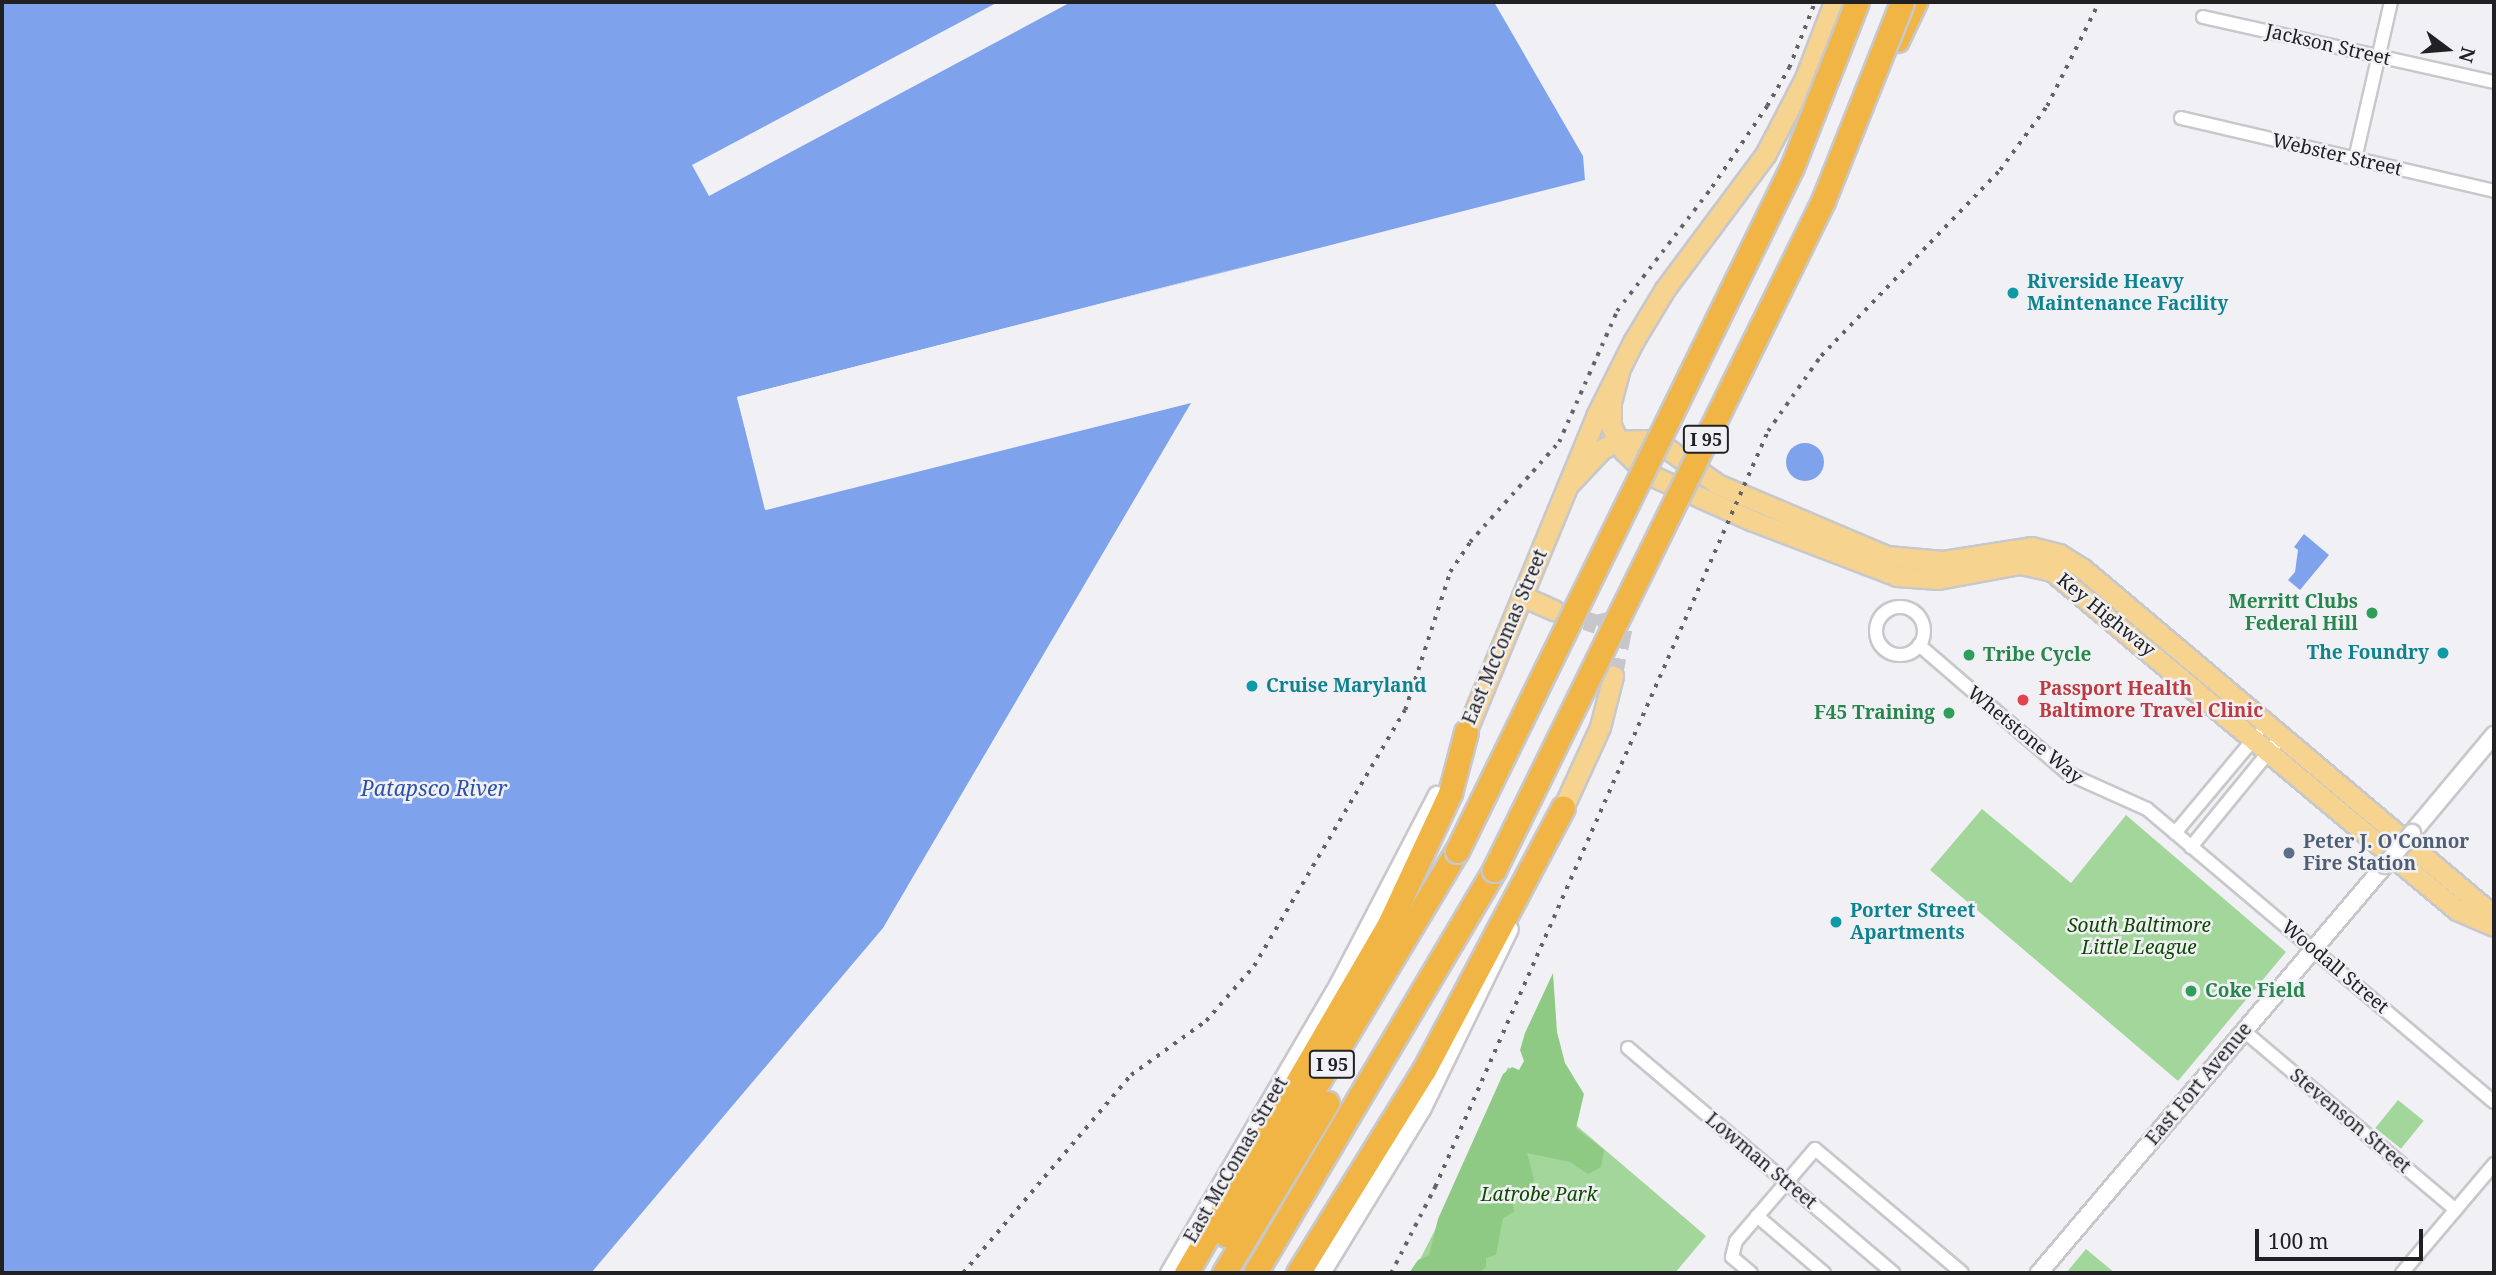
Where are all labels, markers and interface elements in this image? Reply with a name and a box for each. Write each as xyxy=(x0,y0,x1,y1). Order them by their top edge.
north arrow xyxy=(2412,14,2482,84)
street label: Jackson Street xyxy=(2263,20,2393,70)
text: N xyxy=(2453,44,2482,66)
street label: Webster Street xyxy=(2270,129,2404,181)
place label: Riverside Heavy Maintenance Facility xyxy=(2027,271,2228,315)
marker: Riverside Heavy Maintenance Facility xyxy=(2005,285,2021,301)
road number: I 95 xyxy=(1682,424,1730,454)
street label: East McComas Street xyxy=(1458,546,1552,728)
street label: Key Highway xyxy=(2052,568,2160,662)
place label: Merritt Clubs Federal Hill xyxy=(2229,591,2358,635)
marker: Merritt Clubs Federal Hill xyxy=(2364,605,2380,621)
place label: The Foundry xyxy=(2307,642,2429,664)
place label: Tribe Cycle xyxy=(1983,644,2091,666)
marker: The Foundry xyxy=(2435,645,2451,661)
marker: Tribe Cycle xyxy=(1961,647,1977,663)
place label: Cruise Maryland xyxy=(1266,675,1426,697)
marker: Cruise Maryland xyxy=(1244,678,1260,694)
place label: Passport Health Baltimore Travel Clinic xyxy=(2039,678,2263,722)
street label: Whetstone Way xyxy=(1963,681,2087,789)
marker: Passport Health Baltimore Travel Clinic xyxy=(2013,690,2033,710)
place label: F45 Training xyxy=(1814,702,1935,724)
marker: F45 Training xyxy=(1941,705,1957,721)
water label: Patapsco River xyxy=(361,775,507,801)
place label: Peter J. O'Connor Fire Station xyxy=(2303,831,2469,875)
marker: Peter J. O'Connor Fire Station xyxy=(2281,845,2297,861)
place label: Porter Street Apartments xyxy=(1850,900,1975,944)
marker: Porter Street Apartments xyxy=(1828,914,1844,930)
park label: South Baltimore Little League xyxy=(2067,915,2211,959)
street label: Woodall Street xyxy=(2277,916,2393,1018)
place label: Coke Field xyxy=(2205,980,2305,1002)
marker: Coke Field xyxy=(2183,983,2199,999)
street label: East Fort Avenue xyxy=(2141,1018,2257,1150)
road number: I 95 xyxy=(1308,1050,1356,1078)
street label: Stevenson Street xyxy=(2285,1064,2415,1178)
street label: East McComas Street xyxy=(1179,1073,1293,1247)
street label: Lowman Street xyxy=(1701,1108,1821,1214)
park label: Latrobe Park xyxy=(1481,1184,1597,1206)
scale bar xyxy=(2258,1216,2426,1260)
text: 100 m xyxy=(2268,1227,2329,1255)

